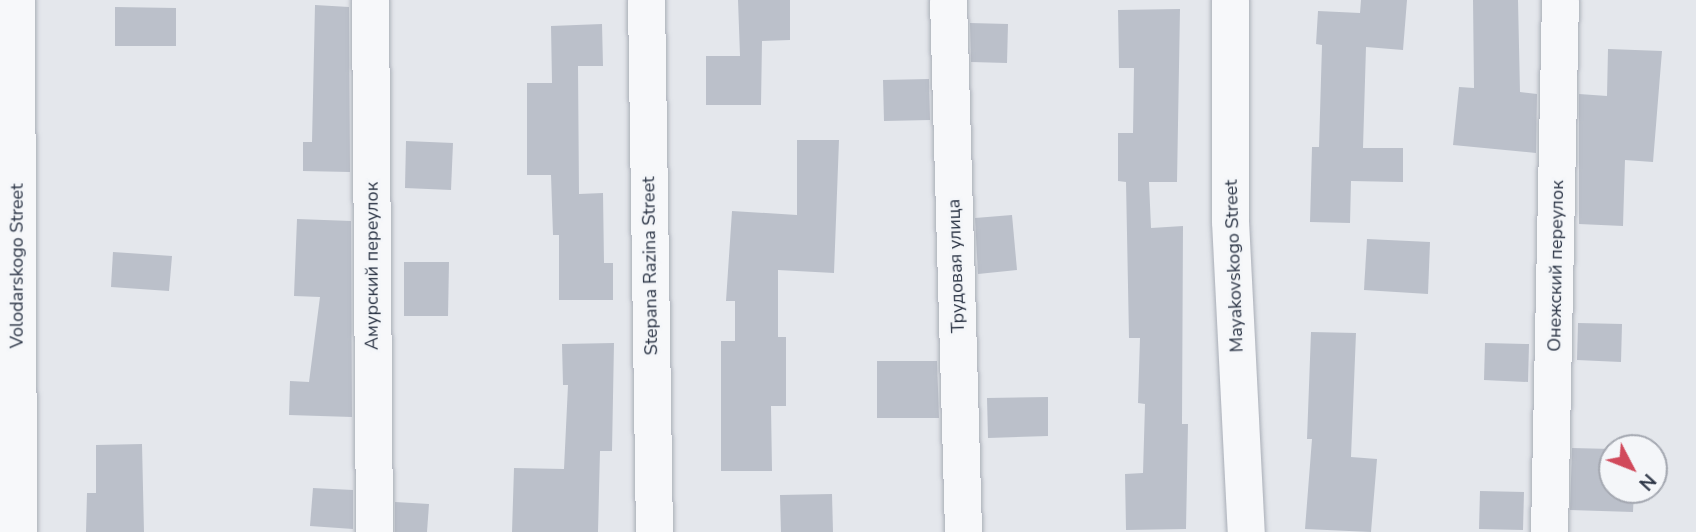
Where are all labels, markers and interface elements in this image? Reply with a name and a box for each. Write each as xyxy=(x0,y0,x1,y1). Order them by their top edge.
street label: Stepana Razina Street xyxy=(638,176,662,356)
street label: Mayakovskogo Street xyxy=(1220,179,1248,353)
street label: Онежский переулок xyxy=(1544,180,1568,352)
street label: Амурский переулок xyxy=(361,182,383,350)
street label: Volodarskogo Street xyxy=(6,184,28,348)
street label: Трудовая улица xyxy=(943,199,969,333)
north arrow xyxy=(1598,434,1668,504)
text: N xyxy=(1633,468,1662,496)

